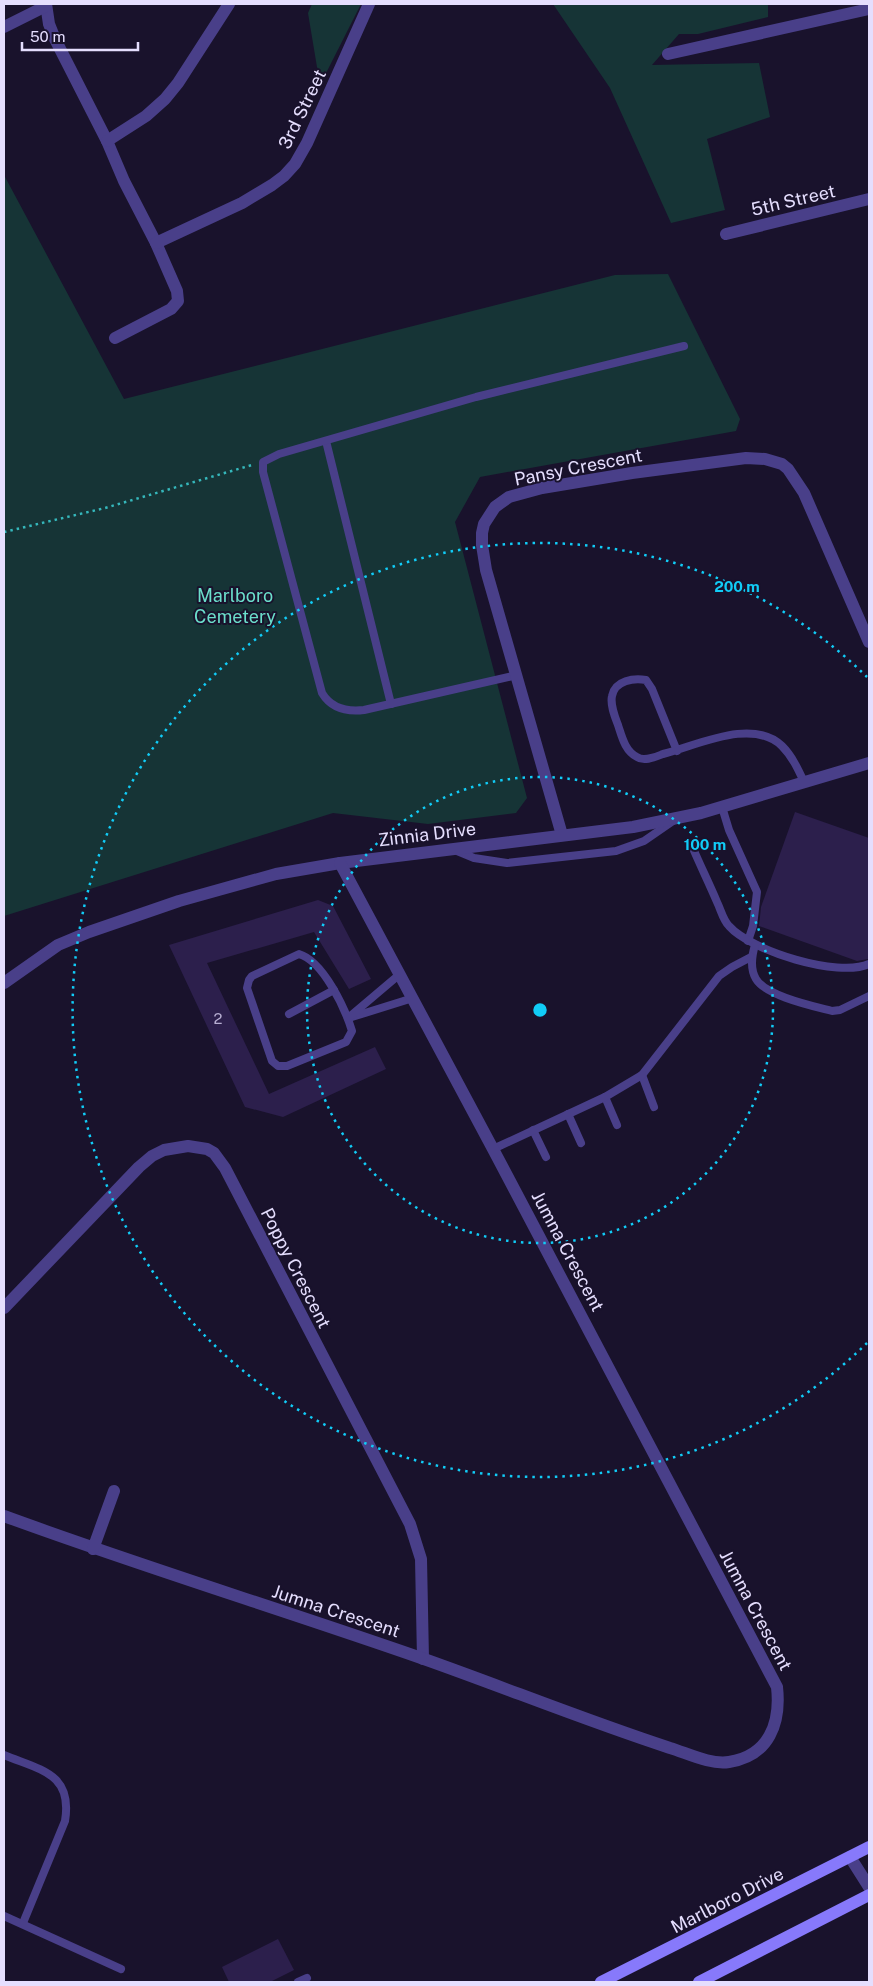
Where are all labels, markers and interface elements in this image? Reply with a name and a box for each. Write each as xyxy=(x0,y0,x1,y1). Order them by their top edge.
scale bar xyxy=(22,20,139,52)
text: 50 m xyxy=(30,28,65,45)
street label: 3rd Street xyxy=(274,66,330,152)
street label: 5th Street xyxy=(749,180,837,220)
street label: Pansy Crescent xyxy=(512,444,644,490)
text: 200 m xyxy=(714,578,760,595)
park label: Marlboro Cemetery xyxy=(194,585,276,627)
street label: Zinnia Drive xyxy=(377,818,477,850)
text: 100 m xyxy=(684,836,726,853)
centre of rings xyxy=(531,1001,549,1019)
house number: 2 xyxy=(214,1010,223,1027)
street label: Jumna Crescent xyxy=(527,1187,609,1315)
street label: Poppy Crescent xyxy=(257,1204,335,1332)
street label: Jumna Crescent xyxy=(715,1546,797,1674)
street label: Jumna Crescent xyxy=(269,1580,403,1642)
street label: Marlboro Drive xyxy=(667,1863,787,1937)

